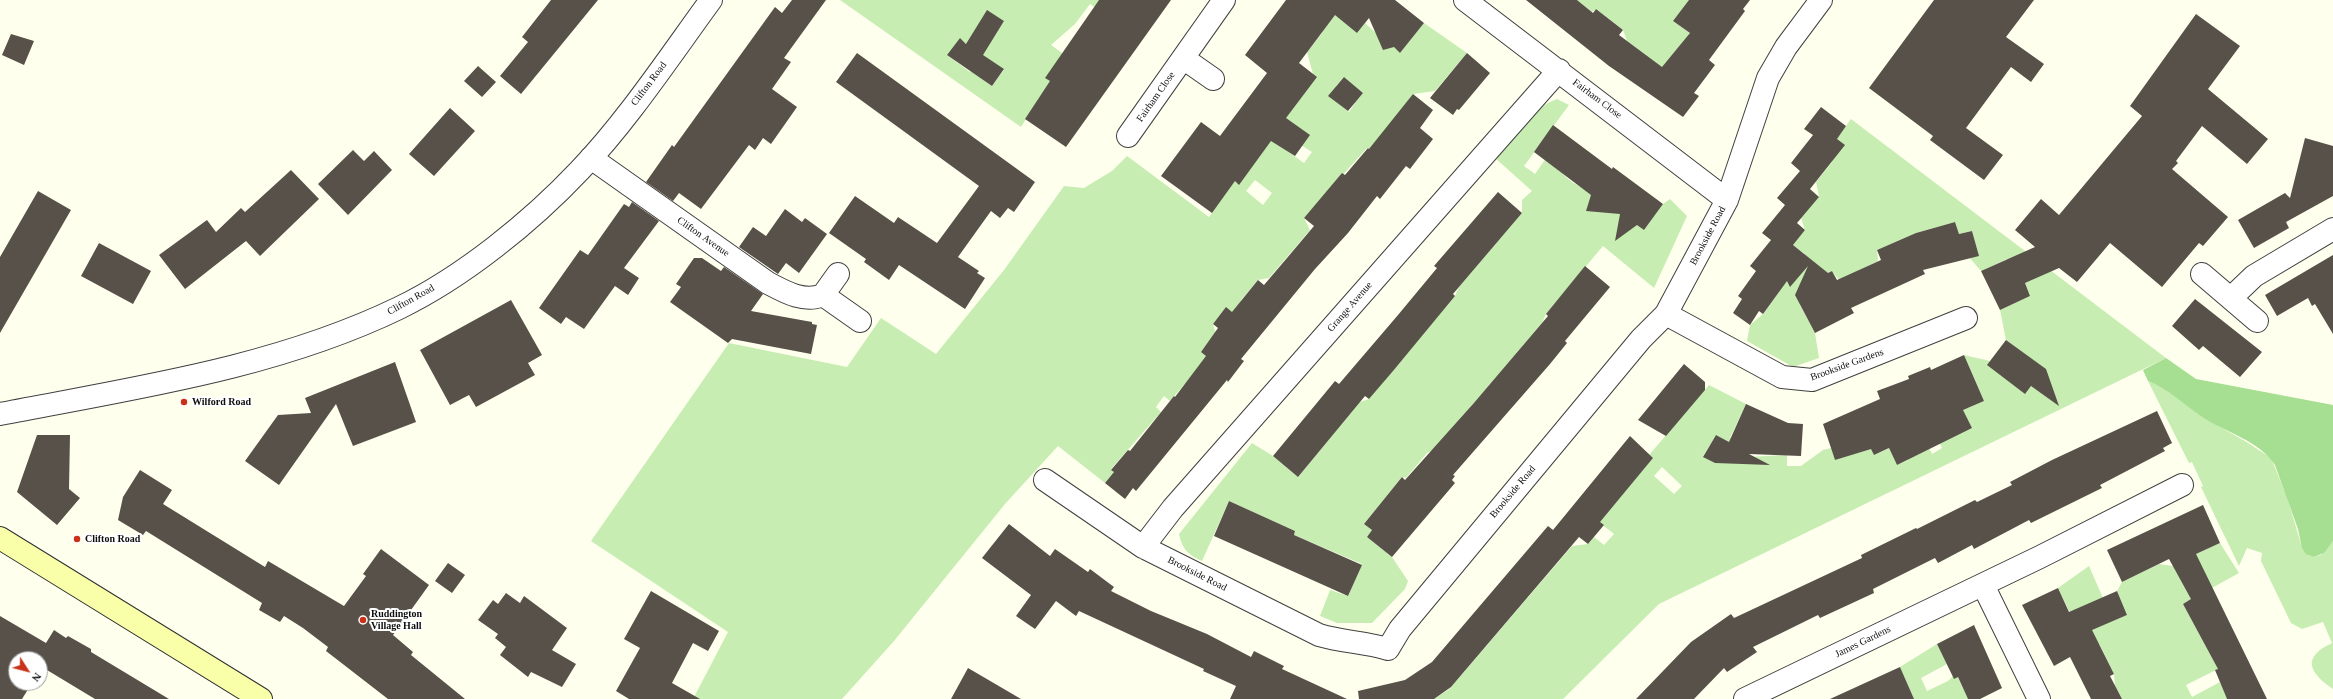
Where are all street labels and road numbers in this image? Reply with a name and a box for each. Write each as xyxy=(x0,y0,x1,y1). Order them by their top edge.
street label: Clifton Road xyxy=(629,60,669,108)
street label: Fairham Close xyxy=(1134,70,1178,124)
street label: Fairham Close xyxy=(1570,77,1624,121)
street label: Brookside Road xyxy=(1688,205,1728,267)
street label: Clifton Avenue xyxy=(674,215,732,259)
street label: Grange Avenue xyxy=(1325,280,1375,334)
street label: Clifton Road xyxy=(385,282,437,318)
street label: Brookside Gardens xyxy=(1809,346,1885,384)
street label: Brookside Road xyxy=(1488,463,1538,521)
street label: Brookside Road xyxy=(1165,554,1229,594)
street label: James Gardens xyxy=(1833,623,1893,661)

